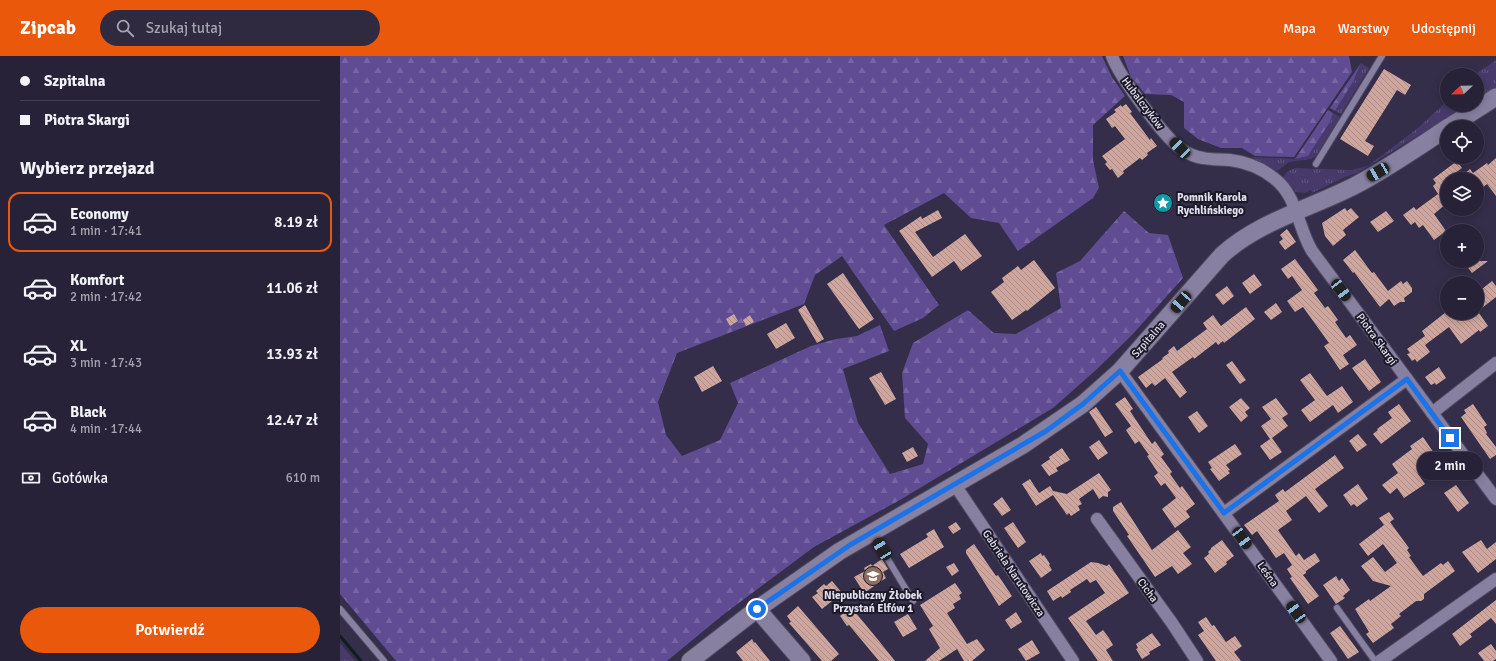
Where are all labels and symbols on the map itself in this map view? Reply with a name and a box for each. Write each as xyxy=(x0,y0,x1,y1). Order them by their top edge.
north arrow xyxy=(1440,68,1484,112)
street label: Hubalczyków xyxy=(1119,75,1166,132)
car xyxy=(1167,135,1193,161)
car xyxy=(1365,161,1391,183)
place label: Pomnik Karola Rychlińskiego xyxy=(1177,191,1247,217)
place icon: Pomnik Karola Rychlińskiego xyxy=(1152,192,1174,214)
car xyxy=(1329,277,1353,303)
car xyxy=(1169,289,1193,315)
street label: Piotra Skargi xyxy=(1354,311,1400,368)
street label: Szpitalna xyxy=(1129,318,1168,360)
route end xyxy=(1441,429,1459,447)
callout: 2 min xyxy=(1417,452,1483,480)
car xyxy=(1230,525,1254,551)
street label: Gabriela Narutowicza xyxy=(980,528,1048,619)
car xyxy=(871,536,893,562)
street label: Leśna xyxy=(1254,559,1281,590)
school or university icon: Niepubliczny Żłobek Przystań Elfów 1 xyxy=(862,565,884,587)
street label: Cicha xyxy=(1135,576,1161,605)
place label: Niepubliczny Żłobek Przystań Elfów 1 xyxy=(824,588,922,615)
car xyxy=(1284,599,1308,625)
route start xyxy=(748,600,766,618)

